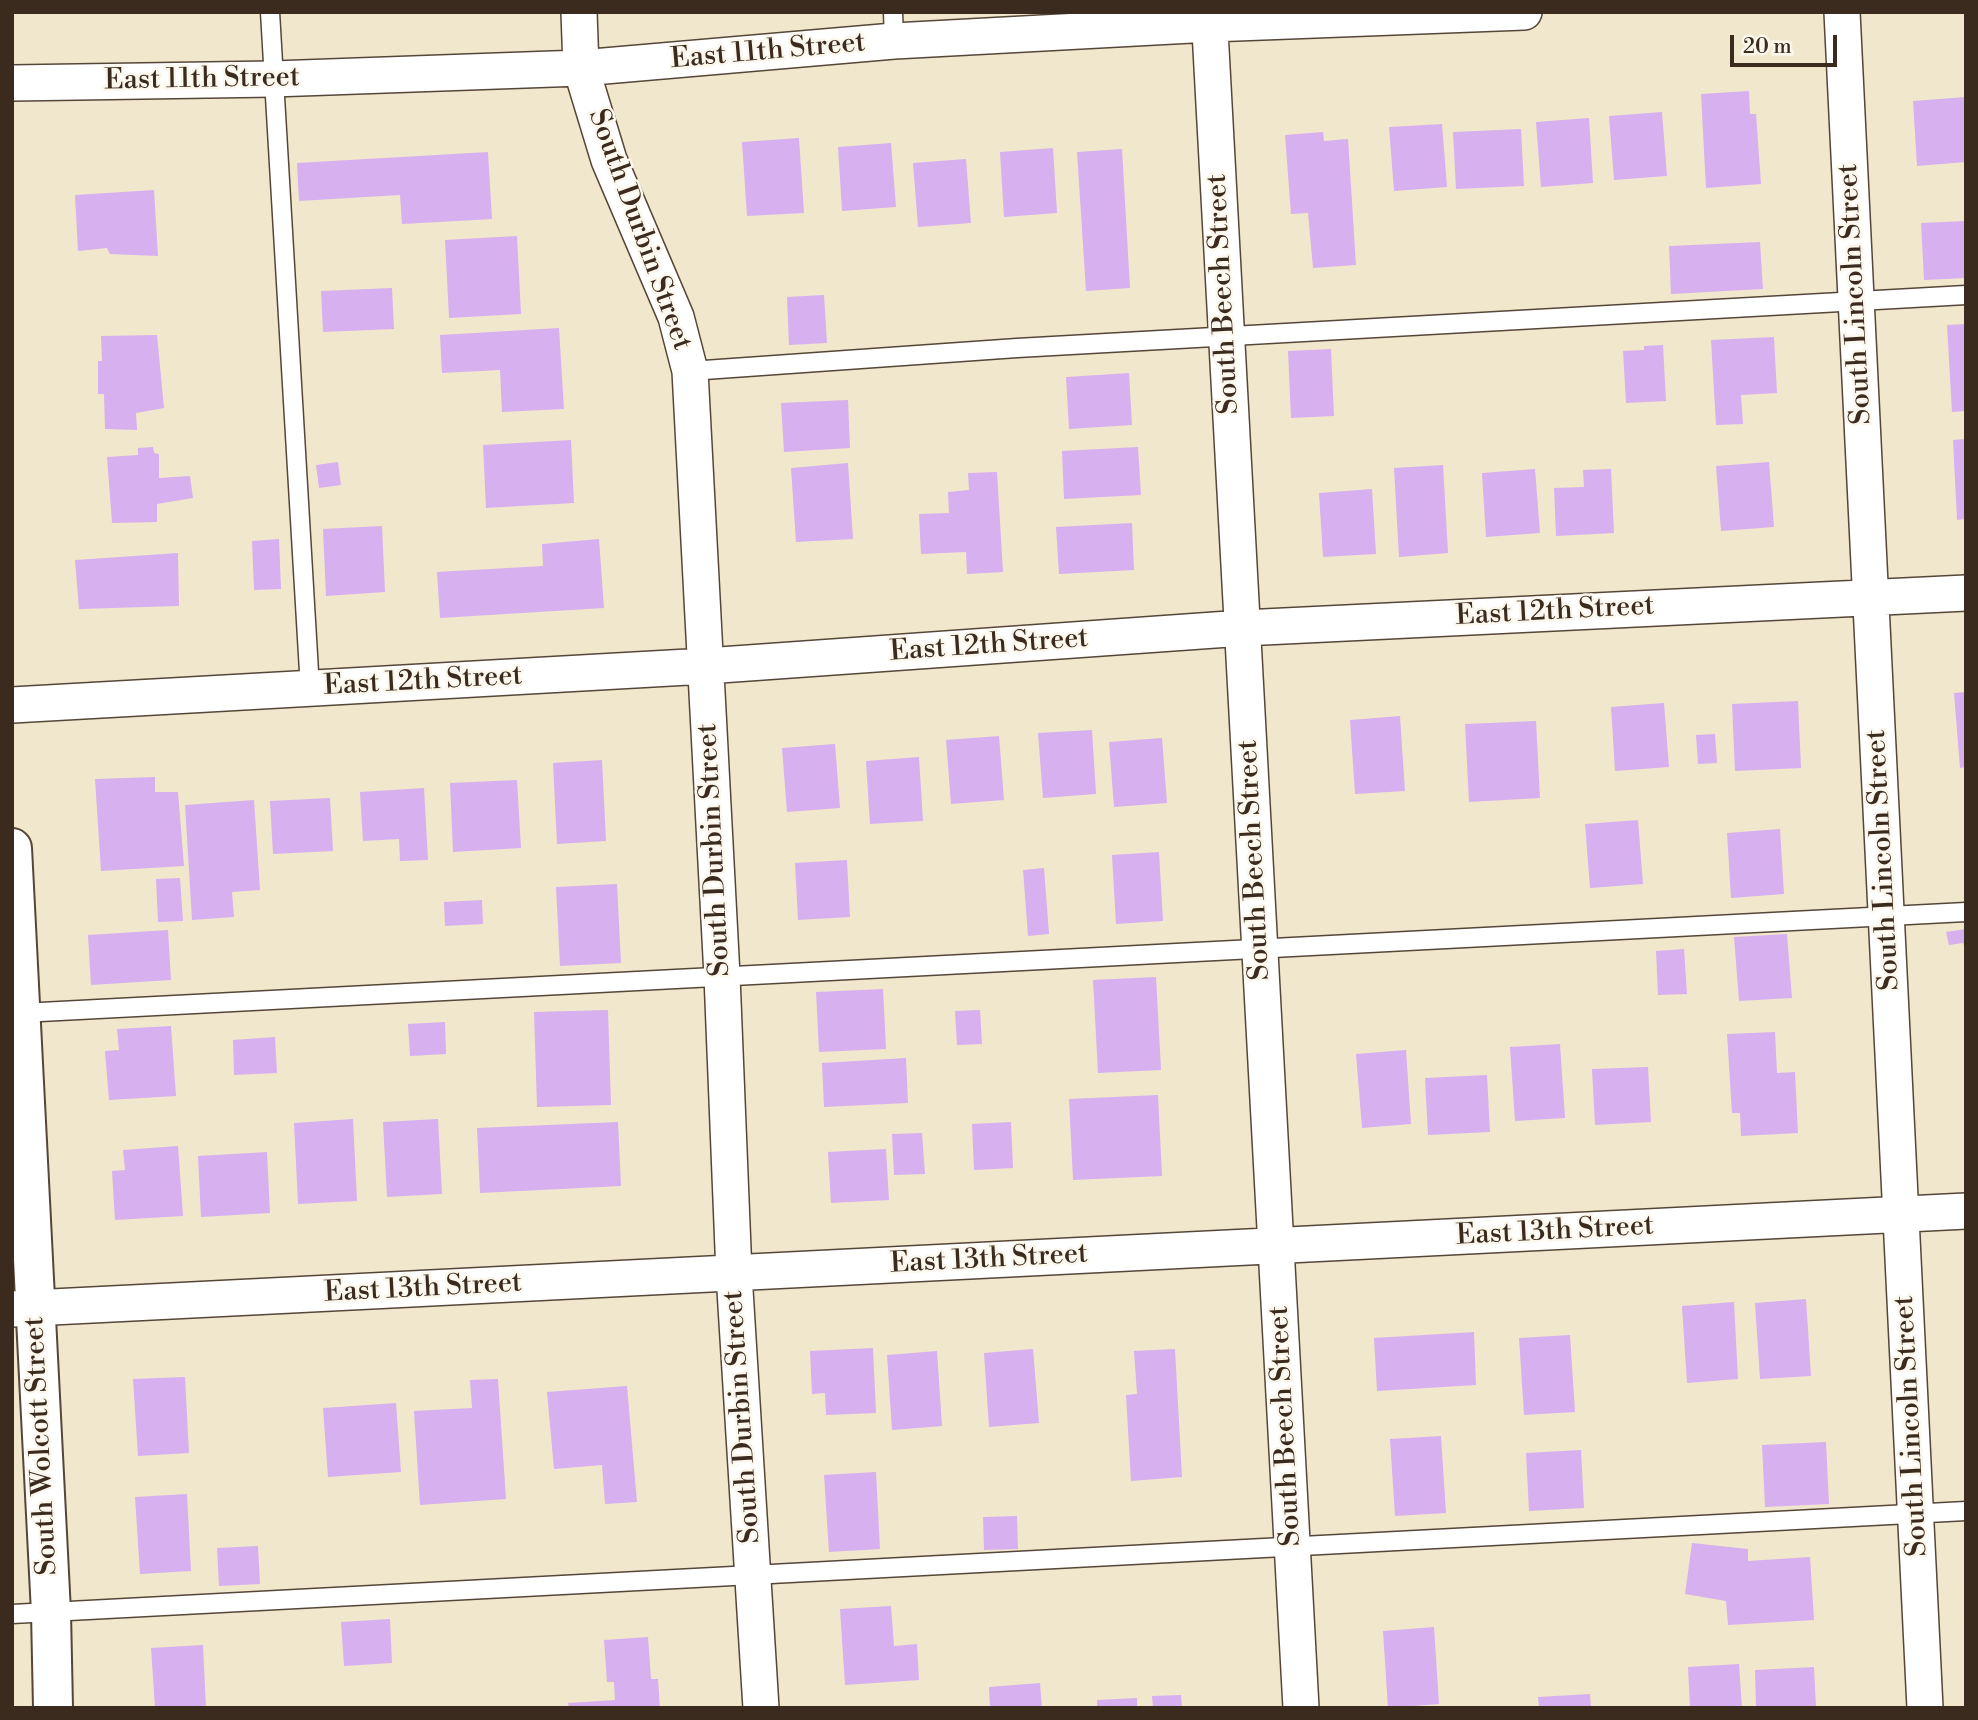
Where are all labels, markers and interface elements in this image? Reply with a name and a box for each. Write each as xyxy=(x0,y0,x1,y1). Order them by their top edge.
scale bar xyxy=(1733,21,1840,65)
street label: East 11th Street xyxy=(669,27,867,77)
text: 20 m xyxy=(1743,34,1792,60)
street label: East 11th Street xyxy=(104,61,300,99)
street label: South Durbin Street xyxy=(580,105,698,355)
street label: South Lincoln Street xyxy=(1832,162,1880,426)
street label: South Beech Street xyxy=(1201,173,1247,415)
street label: East 12th Street xyxy=(1455,590,1655,634)
street label: East 12th Street xyxy=(889,622,1089,670)
street label: East 12th Street xyxy=(323,660,523,704)
street label: South Durbin Street xyxy=(692,722,738,978)
street label: South Lincoln Street xyxy=(1860,728,1908,992)
street label: South Beech Street xyxy=(1232,739,1278,981)
street label: East 13th Street xyxy=(1455,1210,1655,1254)
street label: East 13th Street xyxy=(889,1238,1089,1282)
street label: East 13th Street xyxy=(323,1267,523,1311)
street label: South Durbin Street xyxy=(717,1289,769,1545)
street label: South Lincoln Street xyxy=(1888,1294,1936,1558)
street label: South Beech Street xyxy=(1263,1305,1309,1547)
street label: South Wolcott Street xyxy=(18,1316,66,1576)

